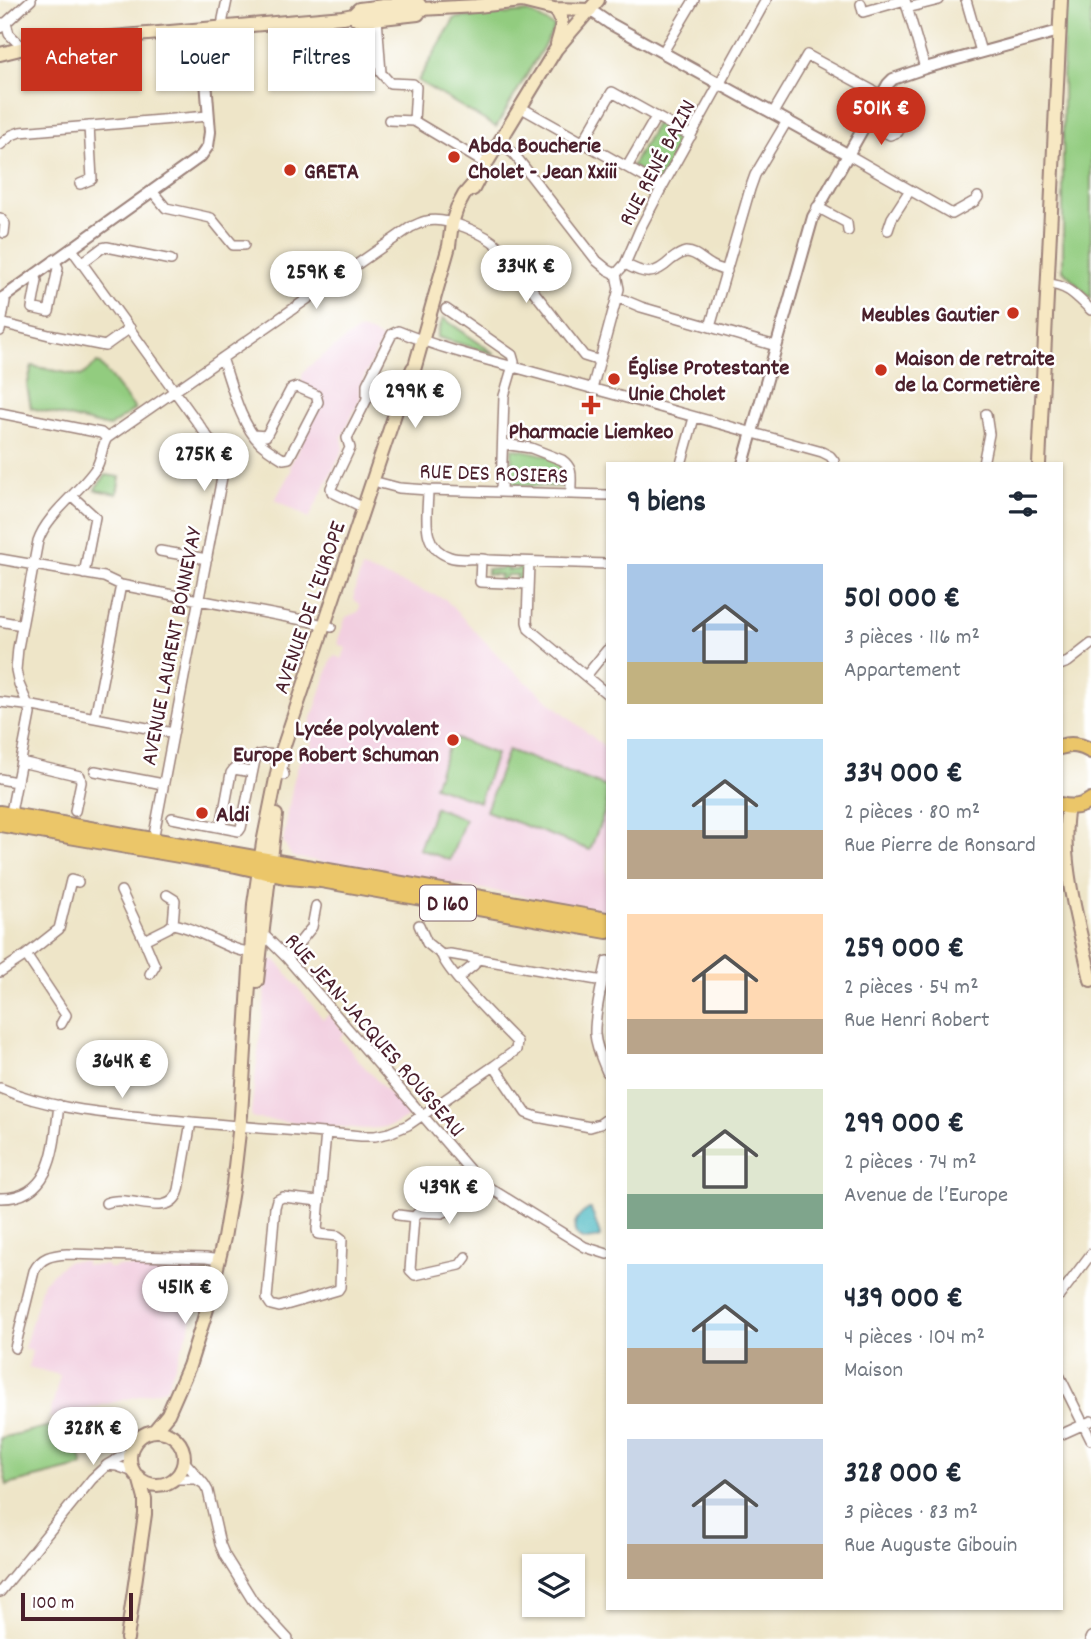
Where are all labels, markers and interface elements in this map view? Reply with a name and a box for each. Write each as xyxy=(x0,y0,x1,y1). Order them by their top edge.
chip: Acheter xyxy=(21,28,142,91)
chip: Louer xyxy=(156,28,254,91)
chip: Filtres xyxy=(268,28,375,91)
pin: 501K € xyxy=(824,88,938,147)
text: 501K € xyxy=(853,93,909,126)
street label: RUE RENÉ BAZIN xyxy=(612,95,706,233)
place label: Abda Boucherie Cholet - Jean Xxiii xyxy=(468,131,618,190)
marker: Abda Boucherie Cholet - Jean Xxiii xyxy=(446,149,462,165)
place label: GRETA xyxy=(304,157,359,190)
marker: GRETA xyxy=(282,162,298,178)
pin: 334K € xyxy=(469,246,583,305)
text: 334K € xyxy=(497,251,555,284)
pin: 259K € xyxy=(259,252,373,311)
text: 259K € xyxy=(286,257,346,290)
place label: Meubles Gautier xyxy=(861,300,999,333)
marker: Meubles Gautier xyxy=(1005,305,1021,321)
place label: Maison de retraite de la Cormetière xyxy=(895,344,1055,403)
place label: Église Protestante Unie Cholet xyxy=(628,353,789,412)
marker: Maison de retraite de la Cormetière xyxy=(873,362,889,378)
pin: 299K € xyxy=(358,370,472,430)
marker: Église Protestante Unie Cholet xyxy=(606,371,622,387)
text: 299K € xyxy=(385,376,445,409)
marker: Pharmacie Liemkeo xyxy=(583,397,599,413)
place label: Pharmacie Liemkeo xyxy=(508,417,674,450)
pin: 275K € xyxy=(147,434,261,493)
text: 275K € xyxy=(175,439,233,472)
street label: RUE DES ROSIERS xyxy=(419,456,569,495)
text: 9 biens xyxy=(627,483,706,526)
icon: filters xyxy=(1004,485,1042,523)
street label: AVENUE DE L’EUROPE xyxy=(266,517,356,699)
street label: AVENUE LAURENT BONNEVAY xyxy=(134,524,213,769)
text: 501 000 € xyxy=(844,579,960,622)
icon: home xyxy=(683,592,767,676)
text: 3 pièces · 116 m² xyxy=(844,622,980,655)
text: Appartement xyxy=(844,655,961,688)
place label: Lycée polyvalent Europe Robert Schuman xyxy=(233,714,440,773)
marker: Lycée polyvalent Europe Robert Schuman xyxy=(445,732,461,748)
text: 334 000 € xyxy=(844,754,963,797)
icon: home xyxy=(683,767,767,851)
text: 2 pièces · 80 m² xyxy=(844,797,980,830)
place label: Aldi xyxy=(216,800,250,833)
marker: Aldi xyxy=(194,805,210,821)
text: Rue Pierre de Ronsard xyxy=(844,830,1036,863)
road number: D 160 xyxy=(420,886,476,920)
street label: RUE JEAN-JACQUES ROUSSEAU xyxy=(275,927,471,1146)
text: 259 000 € xyxy=(844,929,964,972)
icon: home xyxy=(683,942,767,1026)
text: 2 pièces · 54 m² xyxy=(844,972,979,1005)
text: Rue Henri Robert xyxy=(844,1005,990,1038)
pin: 364K € xyxy=(65,1040,179,1100)
text: 364K € xyxy=(92,1046,152,1079)
text: 299 000 € xyxy=(844,1104,964,1147)
icon: home xyxy=(683,1117,767,1201)
text: 2 pièces · 74 m² xyxy=(844,1147,977,1180)
pin: 439K € xyxy=(392,1166,506,1226)
text: 439K € xyxy=(419,1172,479,1205)
text: Avenue de l’Europe xyxy=(844,1180,1008,1213)
pin: 451K € xyxy=(128,1266,242,1326)
text: 451K € xyxy=(158,1272,212,1305)
text: 439 000 € xyxy=(844,1279,963,1322)
icon: home xyxy=(683,1292,767,1376)
text: 4 pièces · 104 m² xyxy=(844,1322,985,1355)
text: Maison xyxy=(844,1355,903,1388)
pin: 328K € xyxy=(36,1408,150,1467)
text: 328K € xyxy=(64,1413,122,1446)
text: 328 000 € xyxy=(844,1454,962,1497)
icon: home xyxy=(683,1467,767,1551)
text: 3 pièces · 83 m² xyxy=(844,1497,978,1530)
text: Rue Auguste Gibouin xyxy=(844,1530,1017,1563)
map controls xyxy=(522,1554,585,1617)
button: layers xyxy=(522,1554,585,1617)
scale bar xyxy=(21,1590,133,1622)
text: 100 m xyxy=(32,1591,74,1618)

